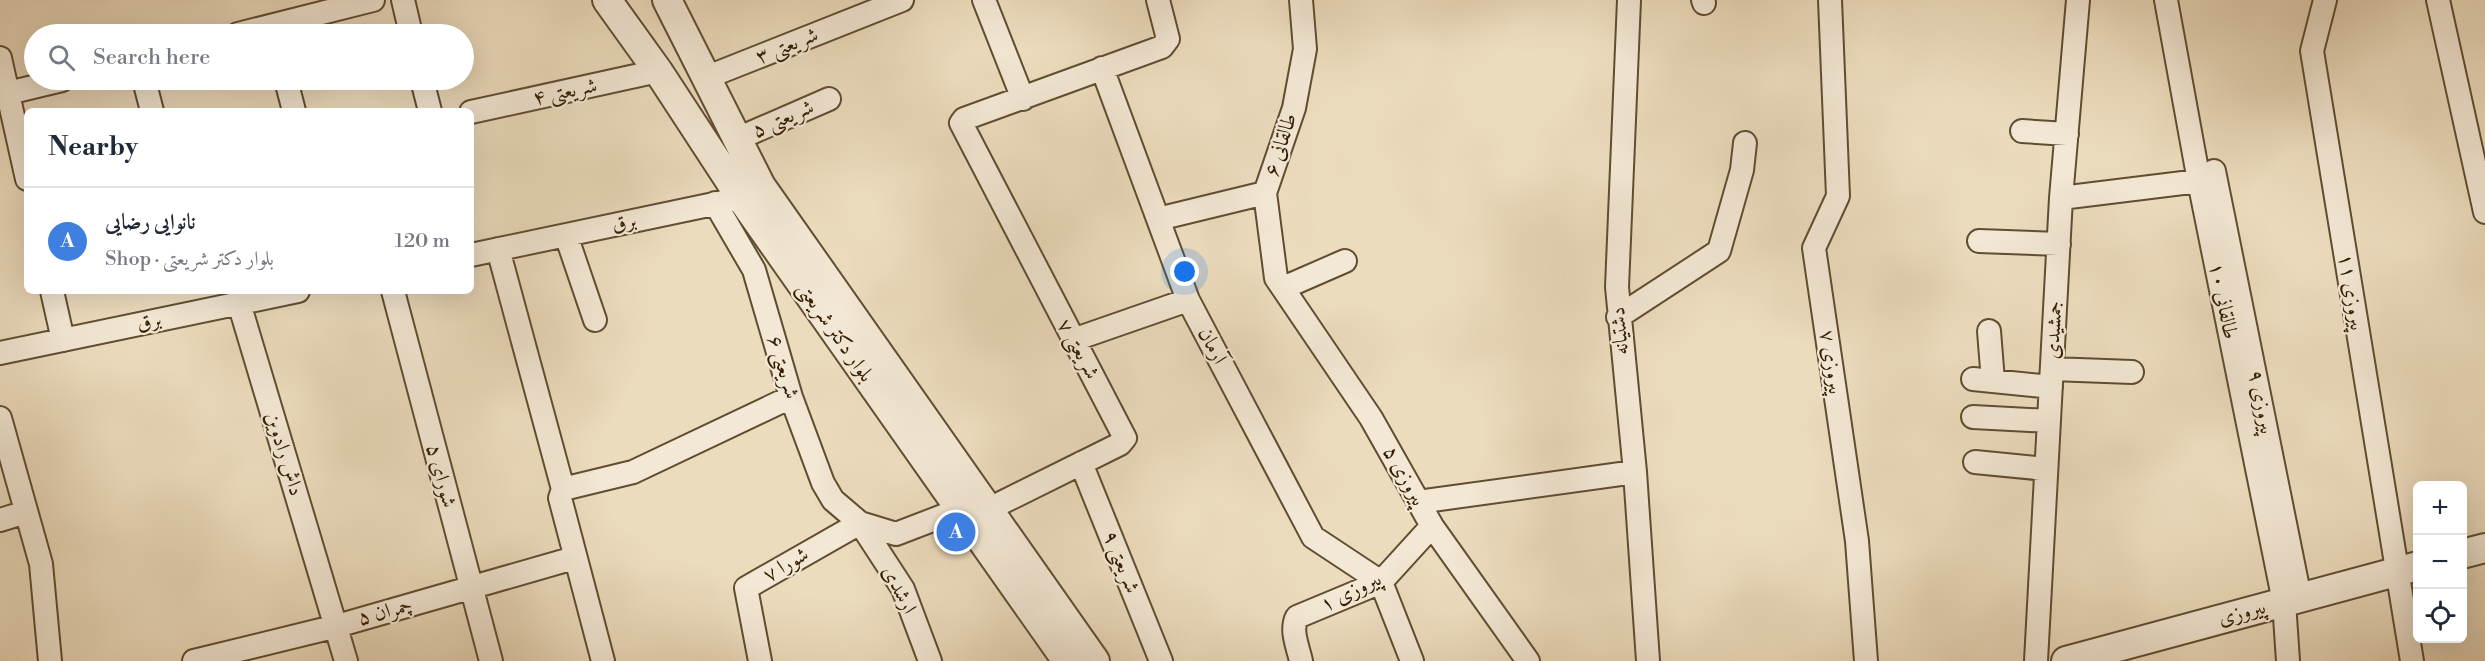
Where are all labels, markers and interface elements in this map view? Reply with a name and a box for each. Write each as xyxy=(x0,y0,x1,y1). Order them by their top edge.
street label: شریعتی ۳ xyxy=(752,22,822,71)
search box xyxy=(24,24,474,90)
icon: search xyxy=(45,41,78,74)
text: Search here xyxy=(93,44,210,71)
street label: شریعتی ۴ xyxy=(531,73,600,112)
street label: شریعتی ۵ xyxy=(748,94,818,145)
street label: طالقانی ۶ xyxy=(1259,110,1303,180)
text: Nearby xyxy=(48,131,138,163)
street label: برق xyxy=(609,208,639,238)
text: نانوایی رضایی xyxy=(105,209,196,236)
text: A xyxy=(60,229,75,254)
text: 120 m xyxy=(395,229,450,254)
text: Shop · بلوار دکتر شریعتی xyxy=(105,247,274,272)
street label: پیروزی ۱۱ xyxy=(2331,252,2370,333)
your location xyxy=(1170,257,1199,286)
street label: طالقانی ۱۰ xyxy=(2203,260,2243,342)
street label: بلوار دکتر شریعتی xyxy=(790,277,879,388)
street label: جمشیدی xyxy=(2039,300,2069,360)
street label: دشتیانه xyxy=(1605,306,1635,356)
street label: برق xyxy=(134,307,164,337)
street label: شریعتی ۷ xyxy=(1050,314,1105,384)
street label: آرمان xyxy=(1192,323,1234,371)
street label: پیروزی ۷ xyxy=(1813,328,1849,397)
street label: شریعتی ۶ xyxy=(760,332,805,402)
street label: پیروزی ۹ xyxy=(2241,368,2280,438)
street label: داش رادوین xyxy=(259,409,309,499)
street label: شورای ۵ xyxy=(420,441,462,511)
street label: پیروزی ۵ xyxy=(1376,441,1432,512)
map controls xyxy=(2413,481,2467,643)
button: + xyxy=(2413,481,2467,535)
pin: A xyxy=(936,510,976,554)
street label: شریعتی ۹ xyxy=(1096,527,1145,597)
button: − xyxy=(2413,535,2467,589)
street label: شورا ۷ xyxy=(758,542,814,588)
street label: ارشدی xyxy=(876,561,922,619)
street label: پیروزی ۱ xyxy=(1316,566,1387,619)
button: locate xyxy=(2413,589,2467,643)
street label: چمران ۵ xyxy=(355,592,415,632)
street label: پیروزی xyxy=(2215,594,2270,633)

